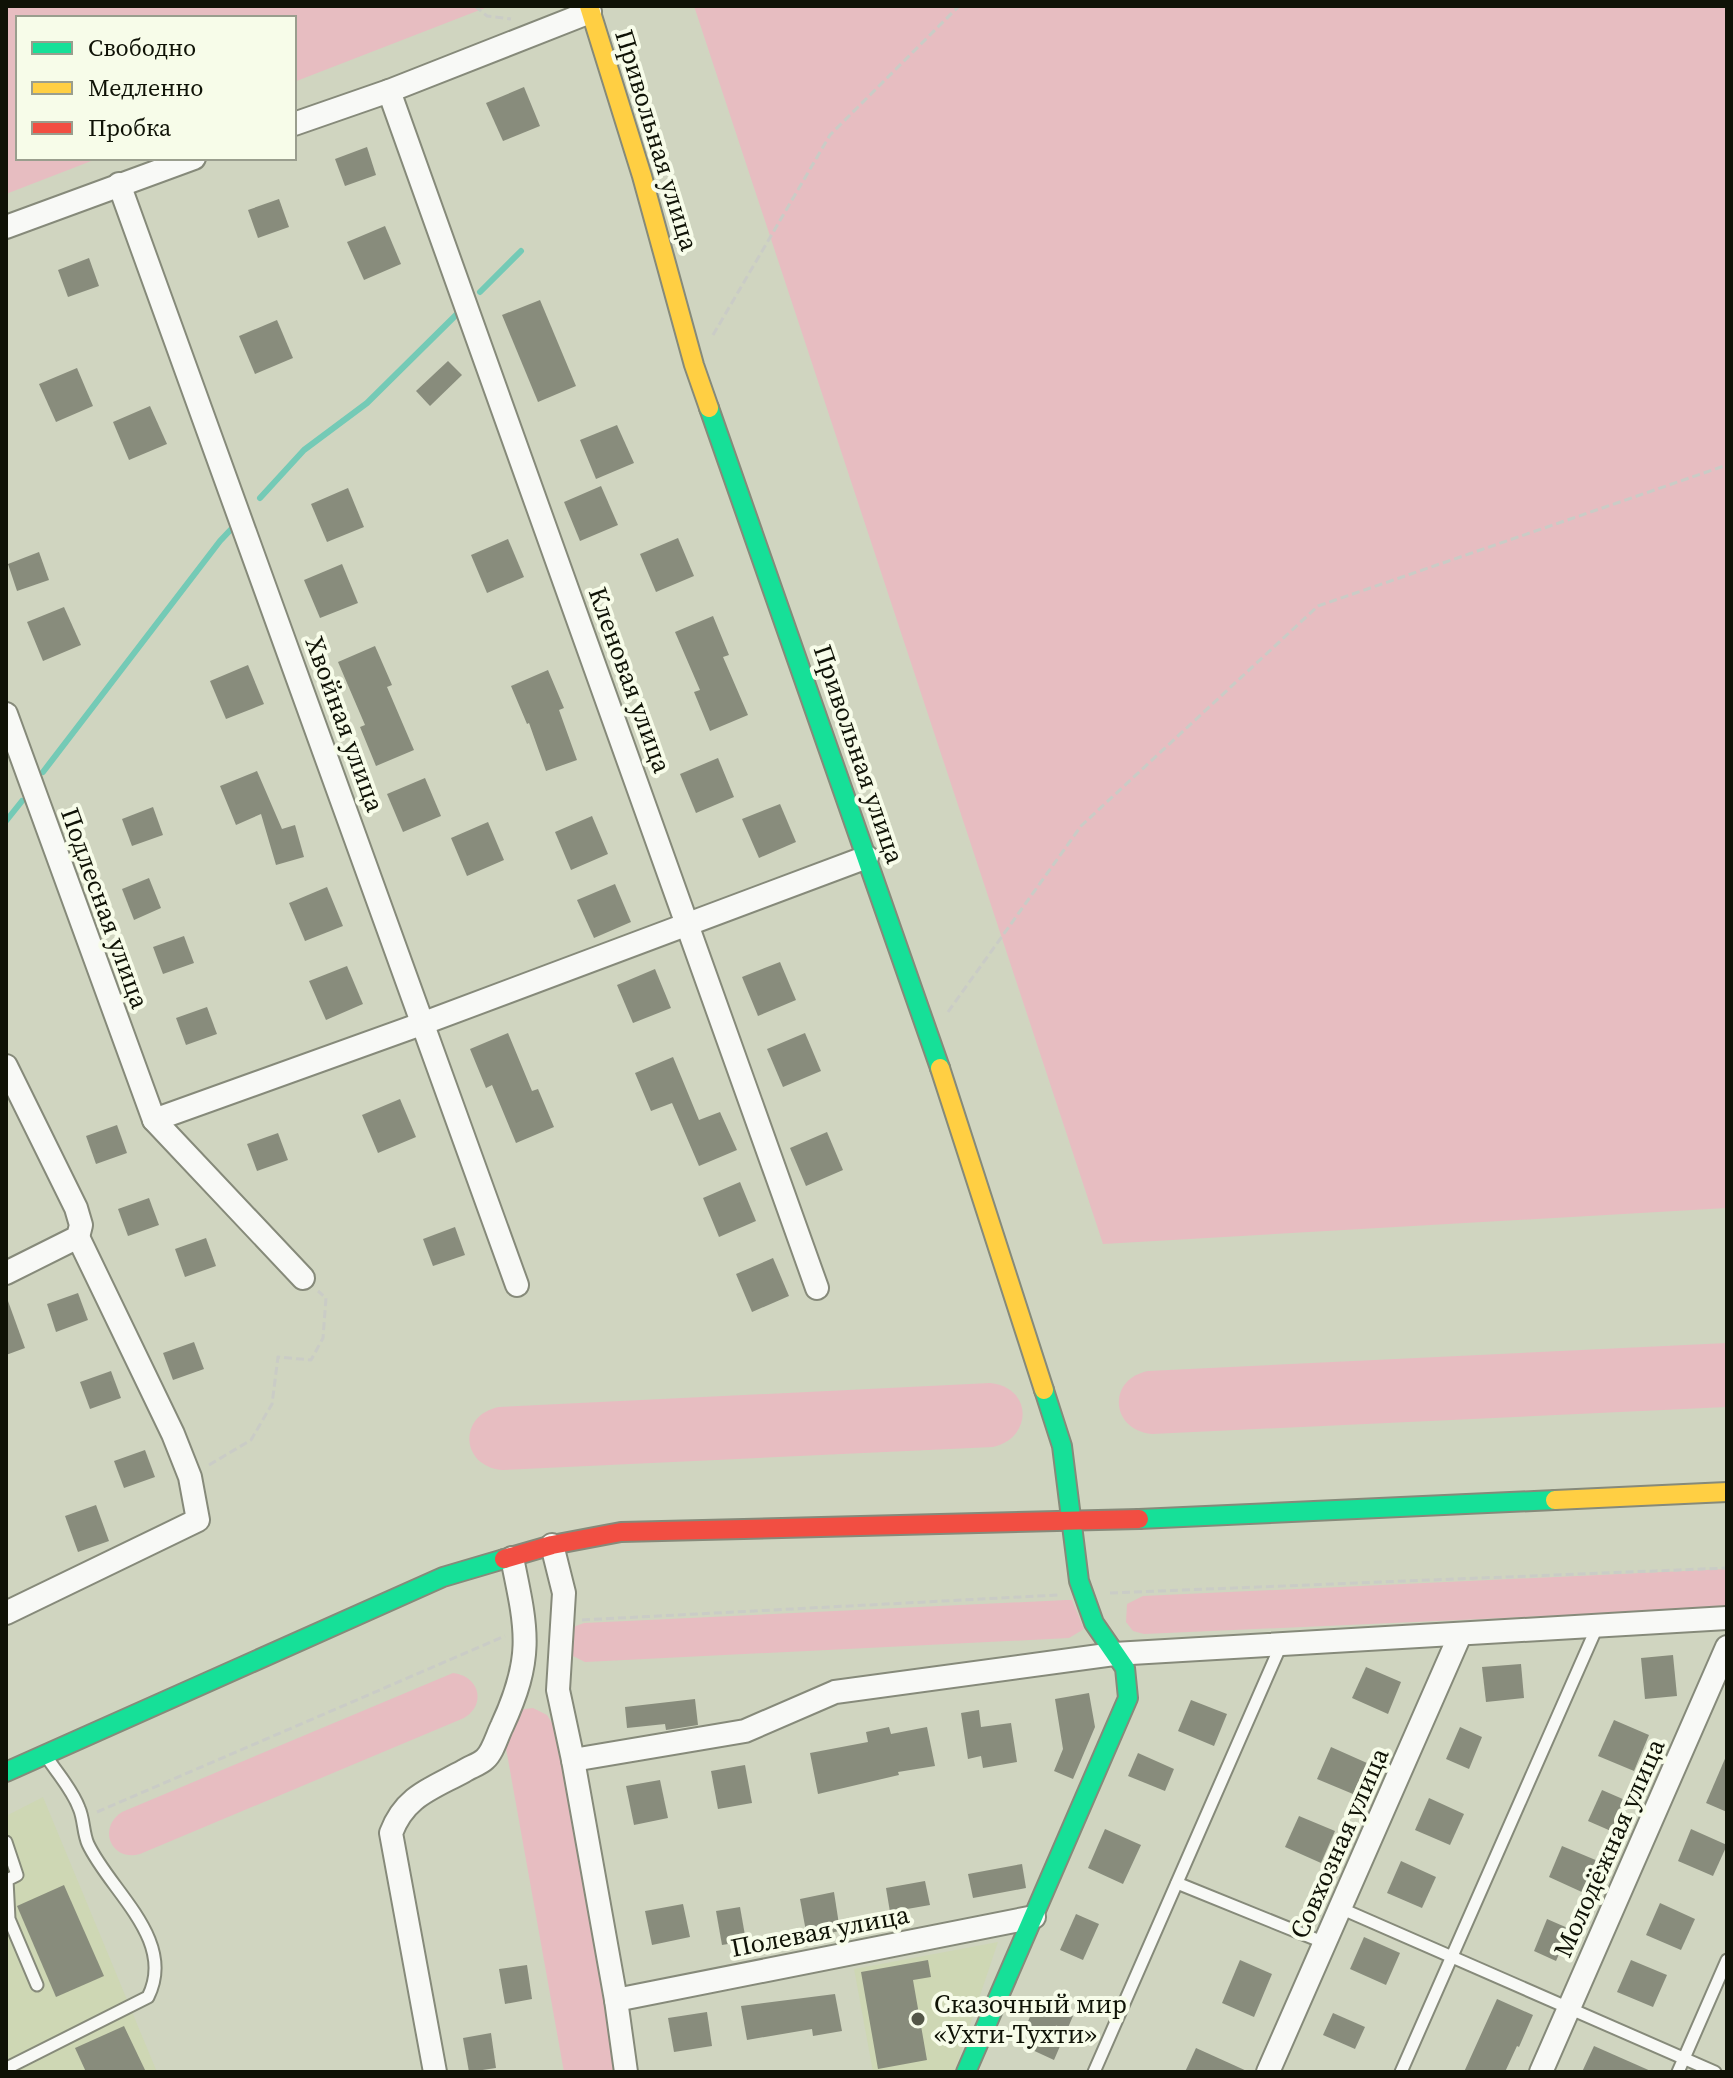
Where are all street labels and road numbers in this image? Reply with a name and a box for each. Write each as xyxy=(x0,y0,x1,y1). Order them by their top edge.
street label: Привольная улица xyxy=(606,25,708,256)
street label: Кленовая улица xyxy=(580,582,681,779)
street label: Хвойная улица xyxy=(297,631,394,817)
street label: Привольная улица xyxy=(805,640,914,869)
street label: Подлесная улица xyxy=(52,803,158,1014)
street label: Молодёжная улица xyxy=(1545,1732,1674,1963)
street label: Совхозная улица xyxy=(1281,1741,1398,1944)
street label: Полевая улица xyxy=(728,1896,913,1966)

